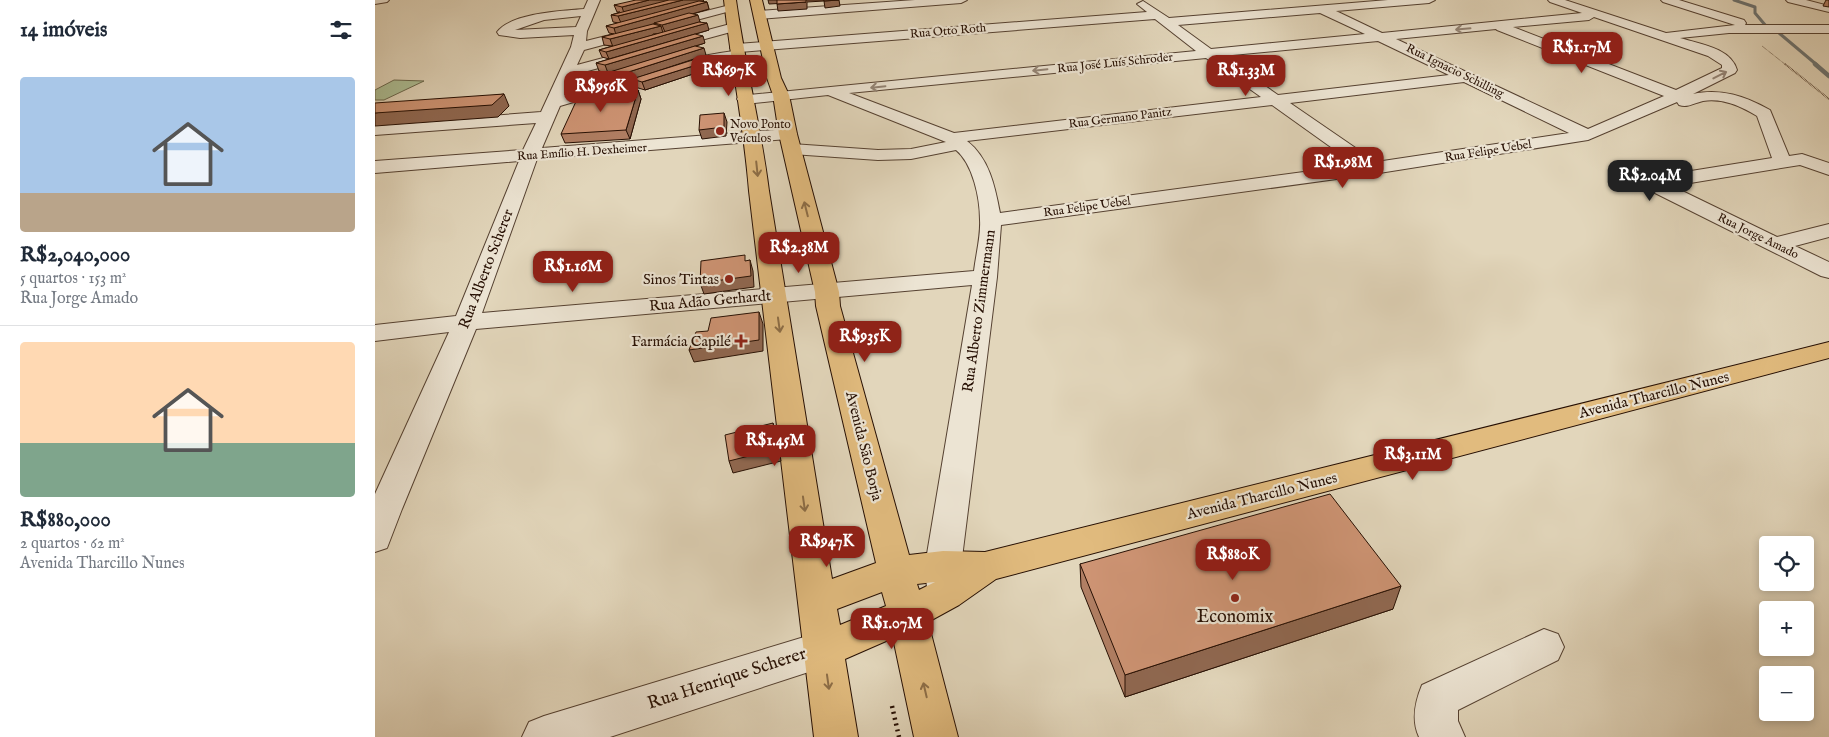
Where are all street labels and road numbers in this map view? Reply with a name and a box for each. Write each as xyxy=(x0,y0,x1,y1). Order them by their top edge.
street label: Rua Otto Roth xyxy=(909,20,987,42)
street label: Rua Ignacio Schilling xyxy=(1403,41,1507,101)
street label: Rua José Luís Schroder xyxy=(1056,49,1174,78)
street label: Rua Germano Panitz xyxy=(1068,104,1173,132)
street label: Rua Felipe Uebel xyxy=(1443,137,1533,166)
street label: Rua Emílio H. Dexheimer xyxy=(517,140,648,164)
street label: Rua Felipe Uebel xyxy=(1042,193,1132,222)
street label: Rua Alberto Scherer xyxy=(454,206,518,332)
street label: Rua Jorge Amado xyxy=(1714,210,1802,263)
street label: Rua Alberto Zimmermann xyxy=(958,228,1000,394)
street label: Rua Adão Gerhardt xyxy=(648,286,772,316)
street label: Avenida Tharcillo Nunes xyxy=(1576,367,1731,423)
street label: Avenida São Borja xyxy=(841,388,887,503)
street label: Avenida Tharcillo Nunes xyxy=(1184,468,1339,524)
street label: Rua Henrique Scherer xyxy=(645,642,810,716)

